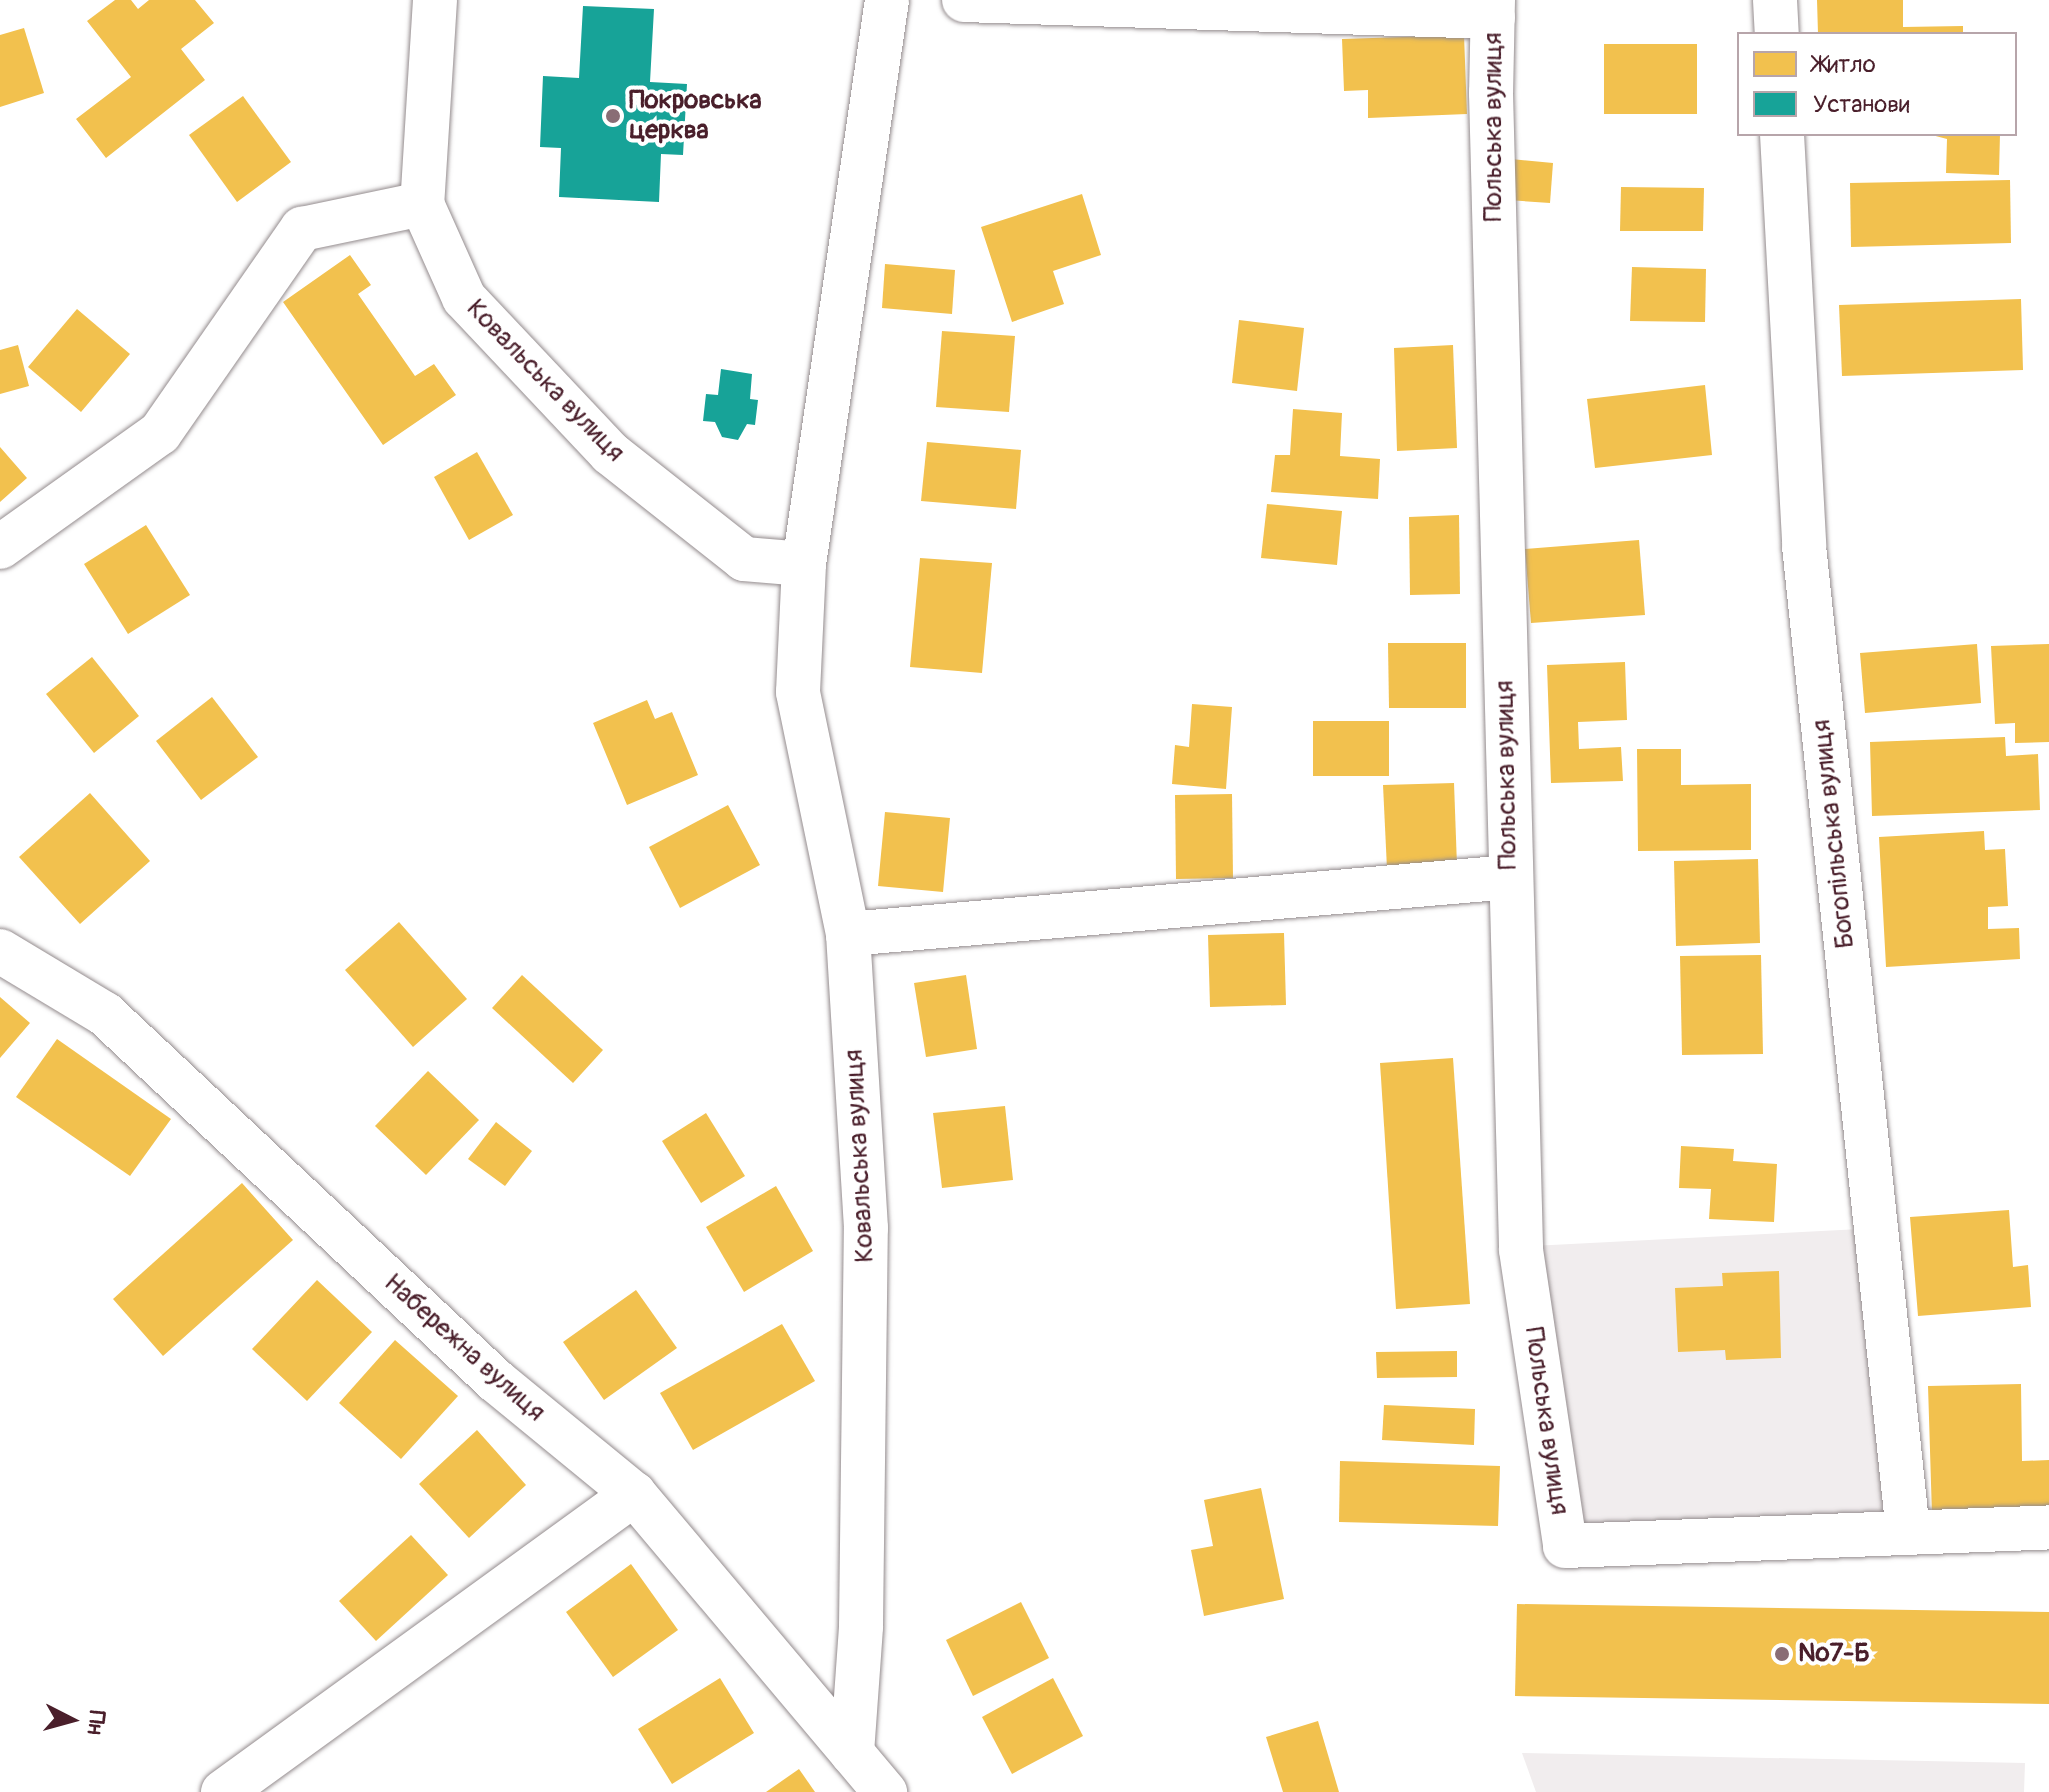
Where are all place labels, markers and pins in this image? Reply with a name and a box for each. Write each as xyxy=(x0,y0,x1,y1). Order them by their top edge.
place label: Покровська церква xyxy=(629,85,762,146)
marker: Покровська церква xyxy=(604,107,622,125)
place label: №7-Б xyxy=(1798,1638,1870,1670)
marker: №7-Б xyxy=(1773,1645,1791,1663)

